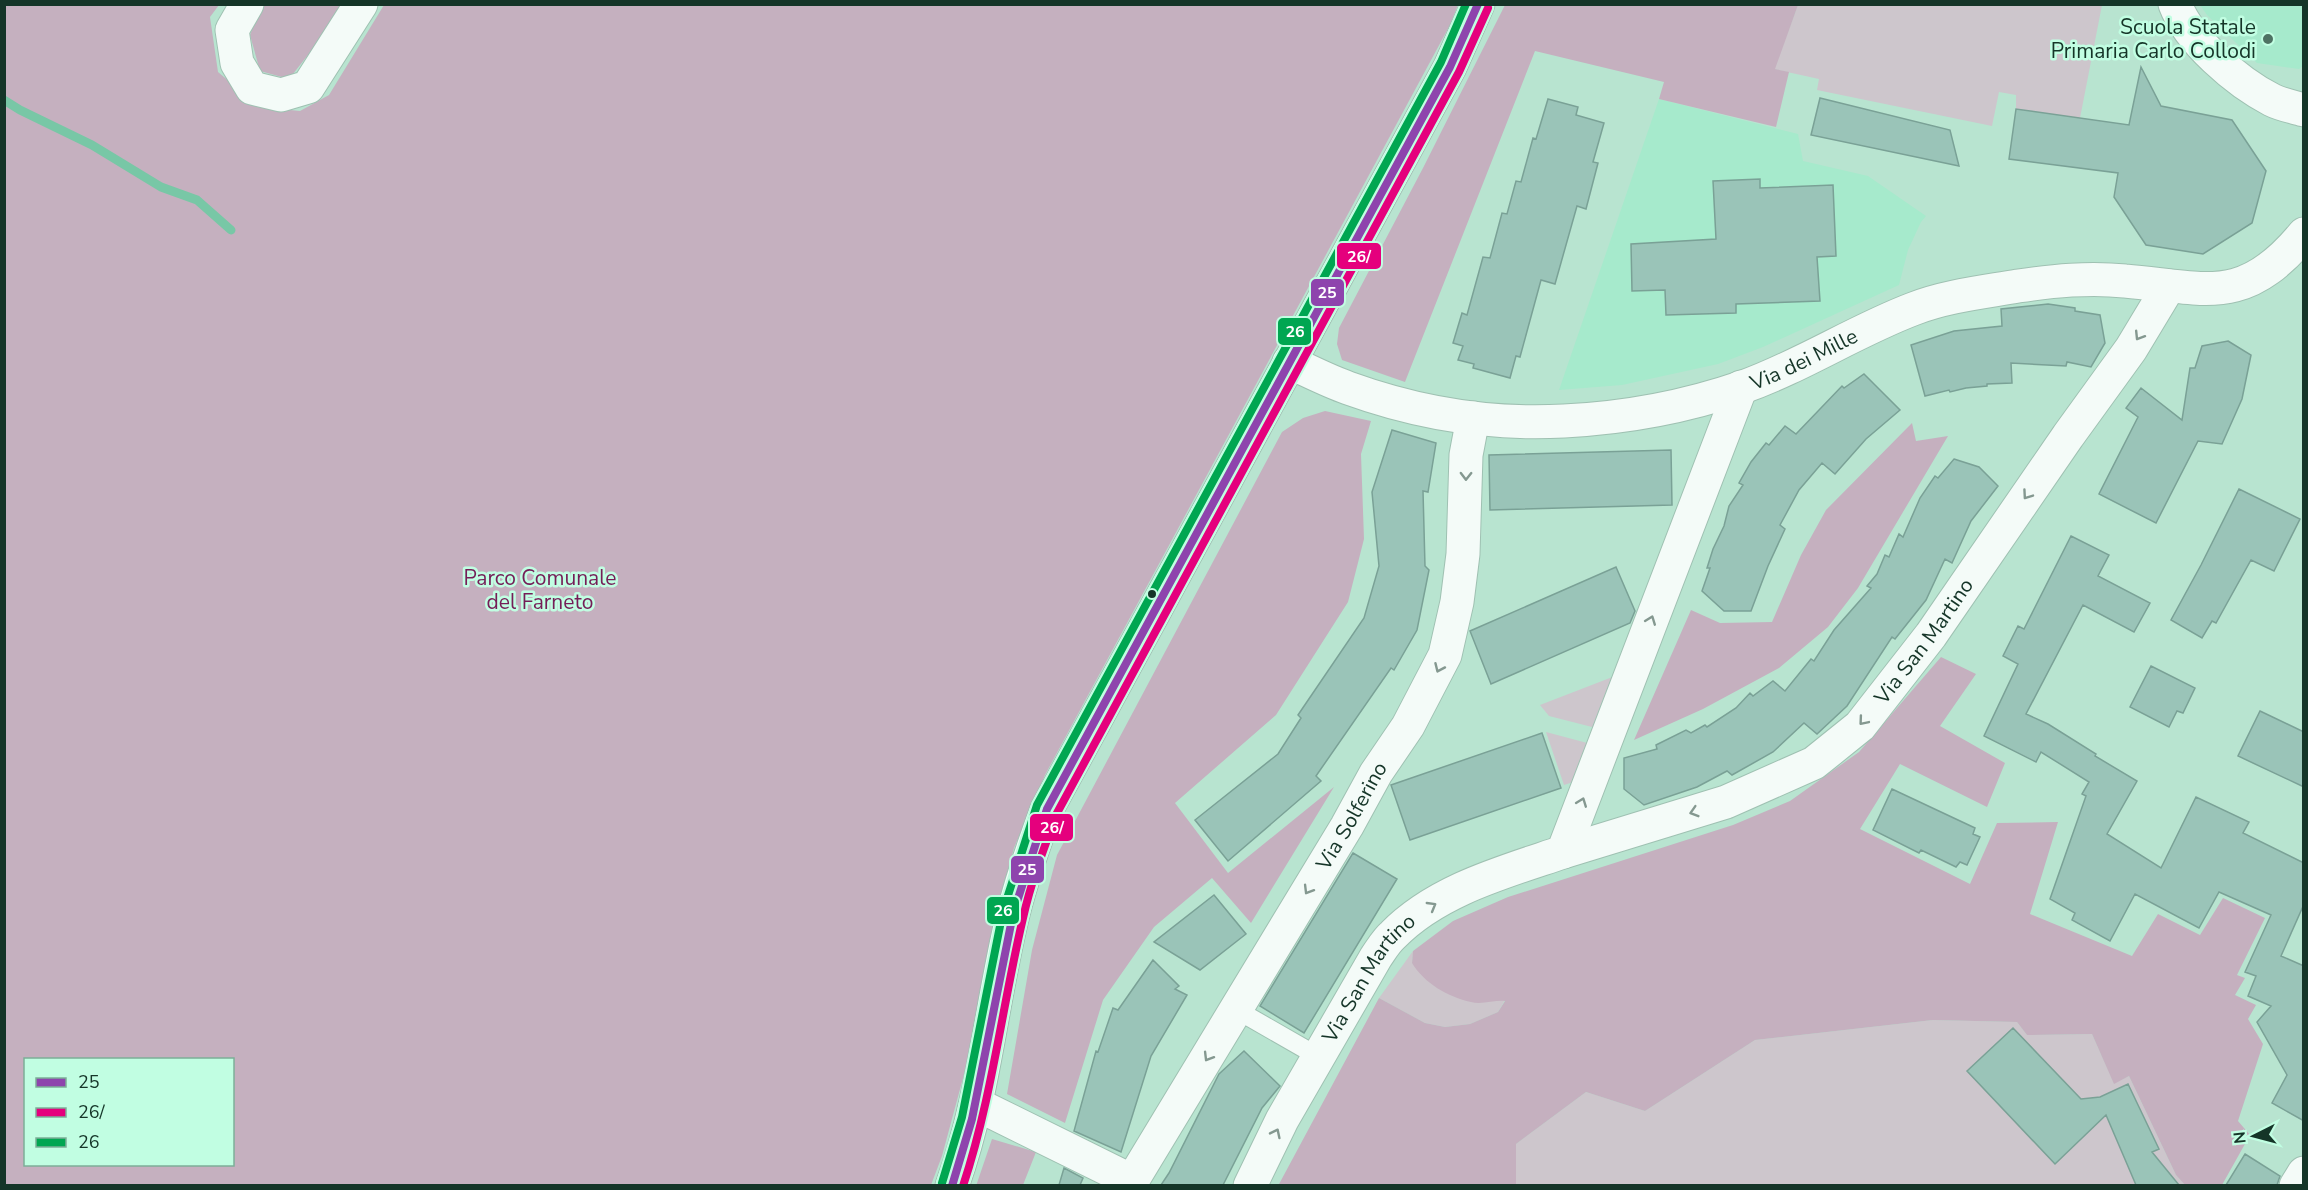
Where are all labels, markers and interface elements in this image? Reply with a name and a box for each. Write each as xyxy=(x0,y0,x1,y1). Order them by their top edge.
place label: Scuola Statale Primaria Carlo Collodi xyxy=(2051,13,2256,65)
marker: Scuola Statale Primaria Carlo Collodi xyxy=(2261,32,2275,46)
line badge: 26/ xyxy=(1336,242,1382,270)
text: 26/ xyxy=(1347,246,1372,268)
line badge: 25 xyxy=(1310,278,1345,307)
text: 25 xyxy=(1317,282,1337,304)
line badge: 26 xyxy=(1277,317,1312,346)
text: 26 xyxy=(1285,321,1305,343)
street label: Via dei Mille xyxy=(1745,322,1862,397)
one-way arrow xyxy=(2134,330,2146,340)
one-way arrow xyxy=(1460,472,1472,481)
one-way arrow xyxy=(2023,489,2034,500)
park label: Parco Comunale del Farneto xyxy=(463,564,617,616)
street label: Via San Martino xyxy=(1867,573,1980,711)
unlabelled marker xyxy=(1146,588,1158,600)
one-way arrow xyxy=(1644,616,1656,627)
one-way arrow xyxy=(1434,662,1446,673)
one-way arrow xyxy=(1859,714,1870,725)
street label: Via Solferino xyxy=(1309,756,1394,876)
one-way arrow xyxy=(1574,798,1587,808)
one-way arrow xyxy=(1689,805,1700,817)
line badge: 26/ xyxy=(1029,813,1074,842)
text: 26/ xyxy=(1040,817,1065,839)
line badge: 25 xyxy=(1010,855,1045,884)
text: 25 xyxy=(1017,859,1037,881)
one-way arrow xyxy=(1304,884,1316,894)
line badge: 26 xyxy=(986,896,1020,925)
text: 26 xyxy=(993,900,1013,922)
one-way arrow xyxy=(1426,901,1436,913)
street label: Via San Martino xyxy=(1315,907,1421,1049)
one-way arrow xyxy=(1204,1051,1216,1061)
legend xyxy=(24,1058,234,1166)
text: 25 xyxy=(78,1070,100,1094)
text: 26/ xyxy=(78,1100,106,1124)
north arrow xyxy=(2224,1106,2284,1166)
one-way arrow xyxy=(1268,1128,1280,1139)
text: 26 xyxy=(78,1130,100,1154)
text: N xyxy=(2229,1130,2252,1145)

